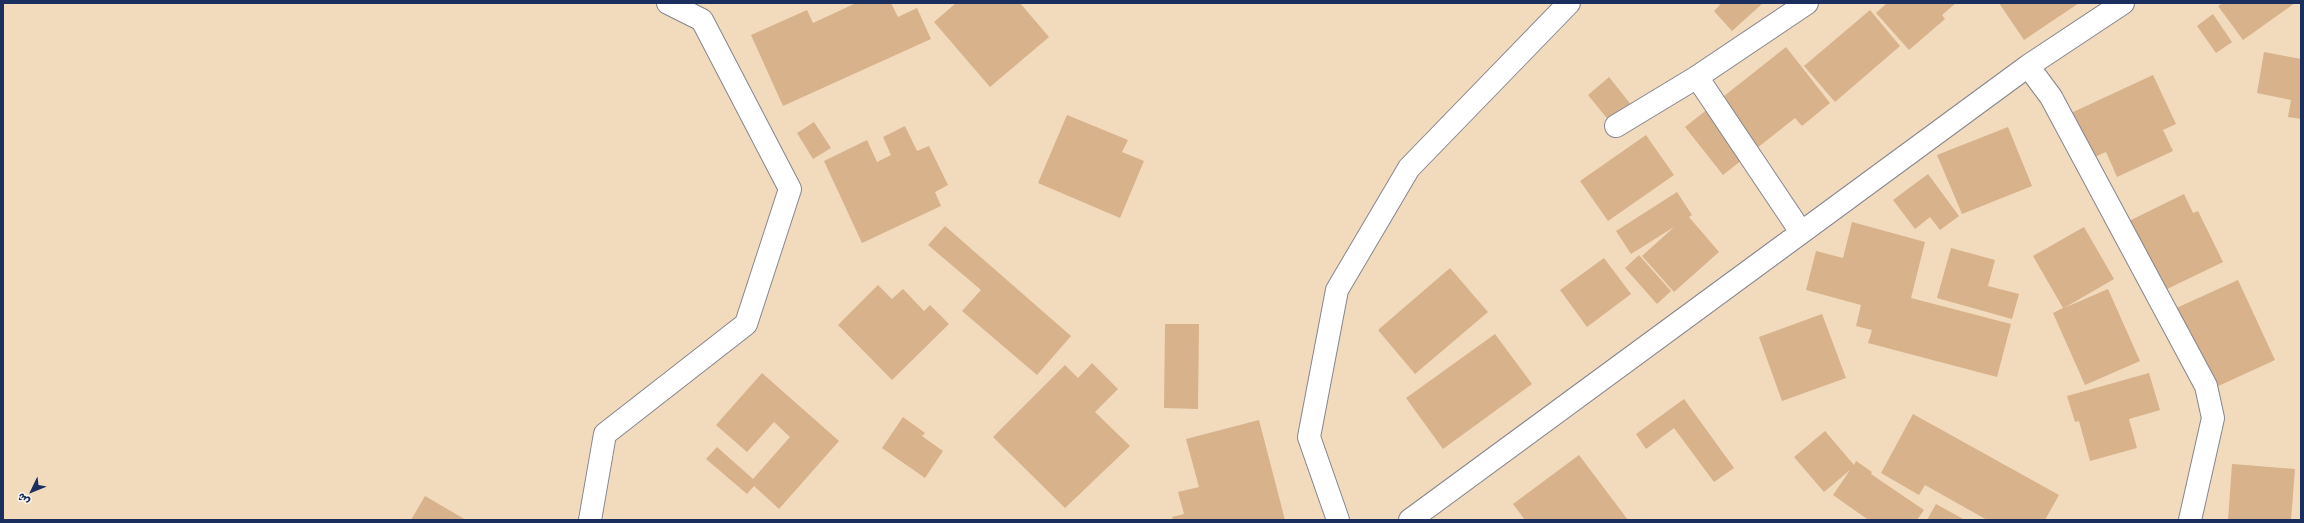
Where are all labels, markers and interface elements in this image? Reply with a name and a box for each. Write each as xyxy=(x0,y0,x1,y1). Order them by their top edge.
north arrow xyxy=(12,471,52,511)
text: ش xyxy=(14,490,32,508)

